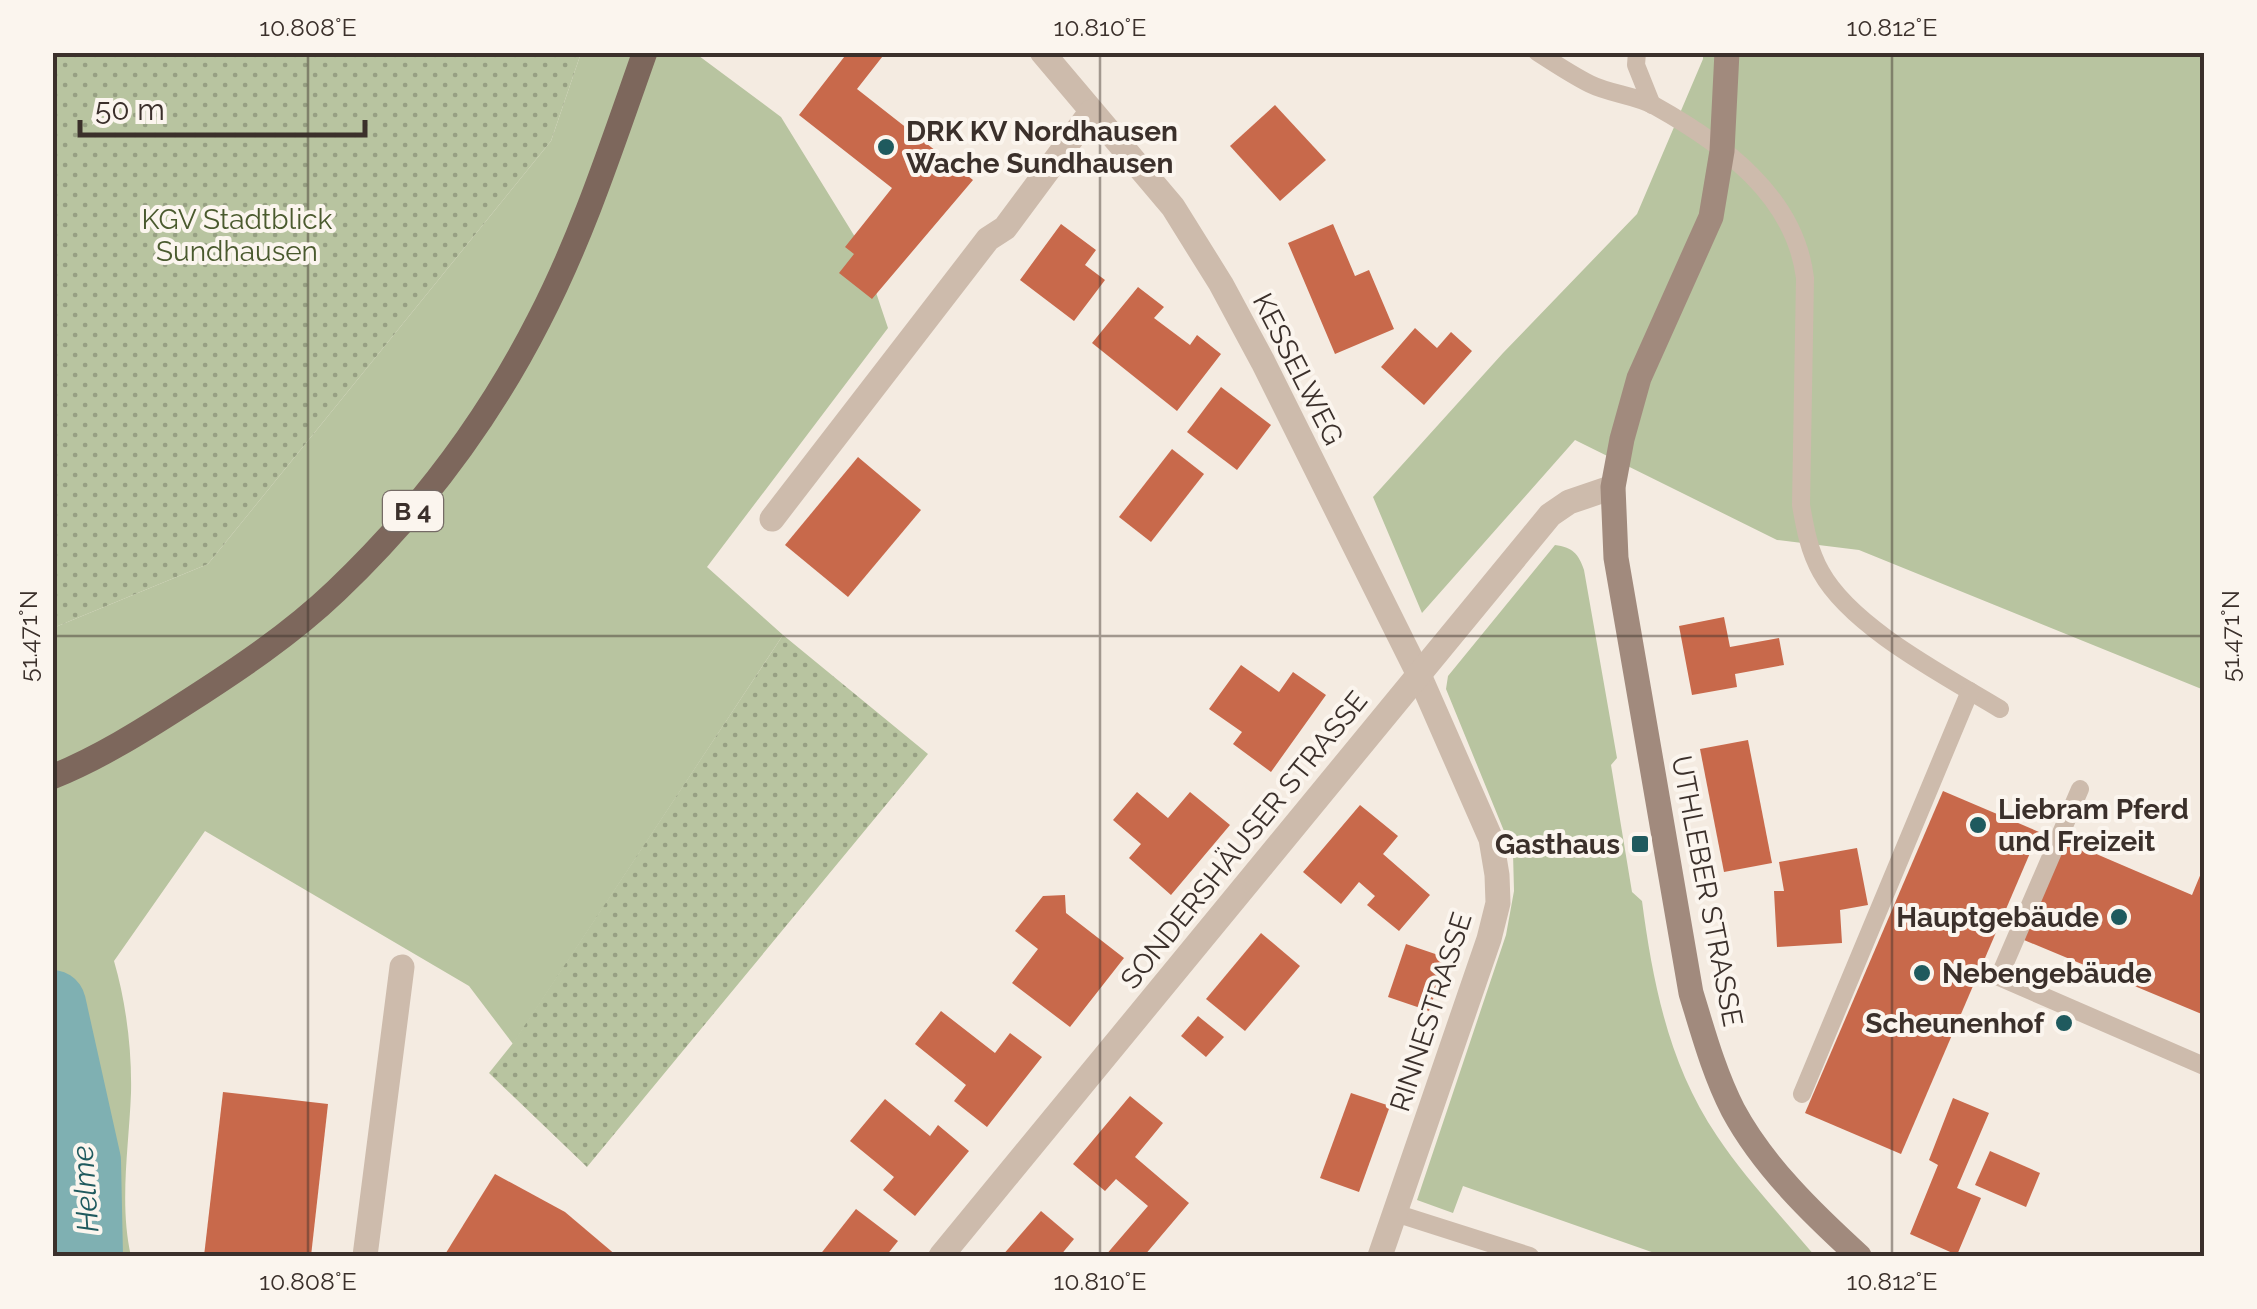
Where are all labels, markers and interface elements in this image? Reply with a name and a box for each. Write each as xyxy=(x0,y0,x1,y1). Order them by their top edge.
text: 10.808°E xyxy=(259,12,357,42)
text: 10.810°E xyxy=(1054,12,1146,42)
text: 10.812°E xyxy=(1847,12,1937,42)
scale bar xyxy=(80,75,365,137)
text: 50 m xyxy=(95,92,165,127)
place label: DRK KV Nordhausen Wache Sundhausen xyxy=(906,115,1178,180)
marker: DRK KV Nordhausen Wache Sundhausen xyxy=(875,136,897,158)
park label: KGV Stadtblick Sundhausen xyxy=(142,203,333,268)
street label: KESSELWEG xyxy=(1246,288,1350,450)
road number: B 4 xyxy=(383,491,443,531)
text: 51.471°N xyxy=(13,590,43,682)
text: 51.471°N xyxy=(2215,590,2245,682)
street label: SONDERSHÄUSER STRASSE xyxy=(1114,685,1374,995)
street label: UTHLEBER STRASSE xyxy=(1665,753,1749,1029)
place label: Liebram Pferd und Freizeit xyxy=(1998,793,2189,858)
marker: Liebram Pferd und Freizeit xyxy=(1967,814,1989,836)
place label: Gasthaus xyxy=(1495,828,1620,861)
marker: Gasthaus xyxy=(1629,833,1651,855)
place label: Hauptgebäude xyxy=(1896,901,2099,934)
marker: Hauptgebäude xyxy=(2108,906,2130,928)
street label: RINNESTRASSE xyxy=(1383,908,1479,1116)
place label: Nebengebäude xyxy=(1942,957,2152,990)
marker: Nebengebäude xyxy=(1911,962,1933,984)
place label: Scheunenhof xyxy=(1865,1007,2046,1040)
marker: Scheunenhof xyxy=(2053,1012,2075,1034)
water label: Helme xyxy=(64,1144,106,1234)
text: 10.808°E xyxy=(259,1266,357,1296)
text: 10.810°E xyxy=(1054,1266,1146,1296)
text: 10.812°E xyxy=(1847,1266,1937,1296)

